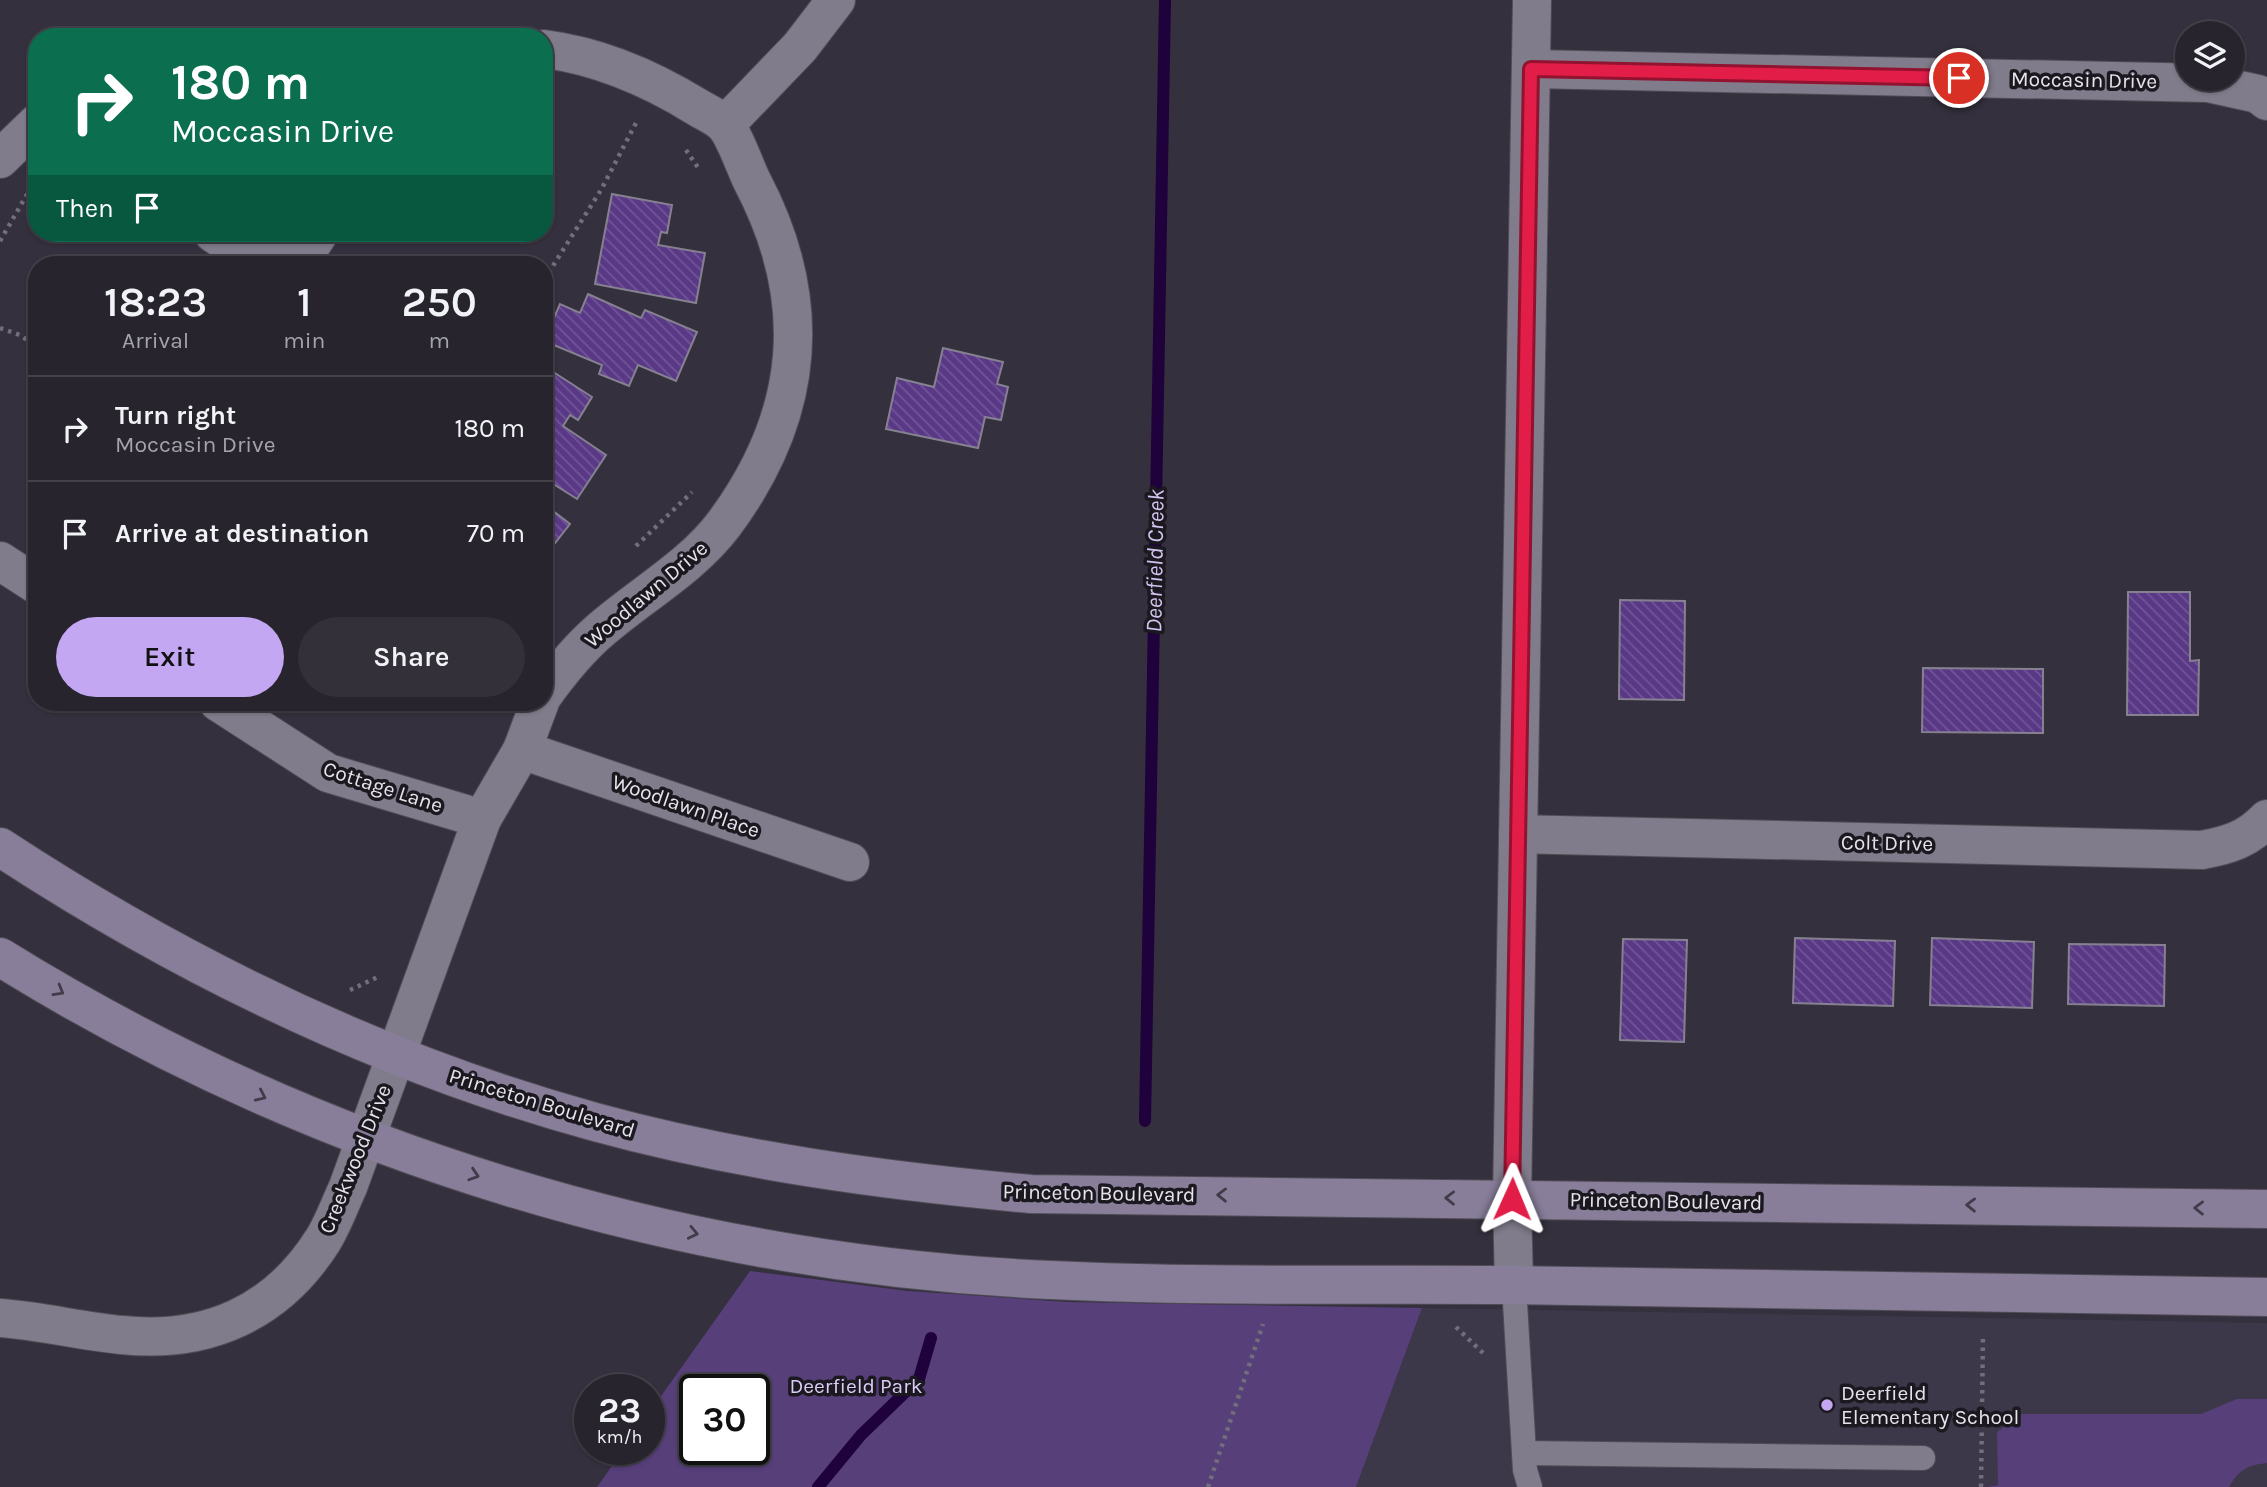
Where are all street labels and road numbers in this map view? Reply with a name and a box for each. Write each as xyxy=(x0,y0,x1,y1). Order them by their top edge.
street label: Moccasin Drive xyxy=(2011,67,2157,93)
street label: Woodlawn Drive xyxy=(580,536,712,652)
street label: Cottage Lane xyxy=(320,756,446,818)
street label: Woodlawn Place xyxy=(609,770,763,842)
street label: Colt Drive xyxy=(1841,830,1933,856)
street label: Princeton Boulevard xyxy=(446,1063,638,1143)
street label: Creekwood Drive xyxy=(314,1081,396,1237)
street label: Princeton Boulevard xyxy=(1002,1179,1196,1207)
street label: Princeton Boulevard xyxy=(1569,1187,1763,1215)

